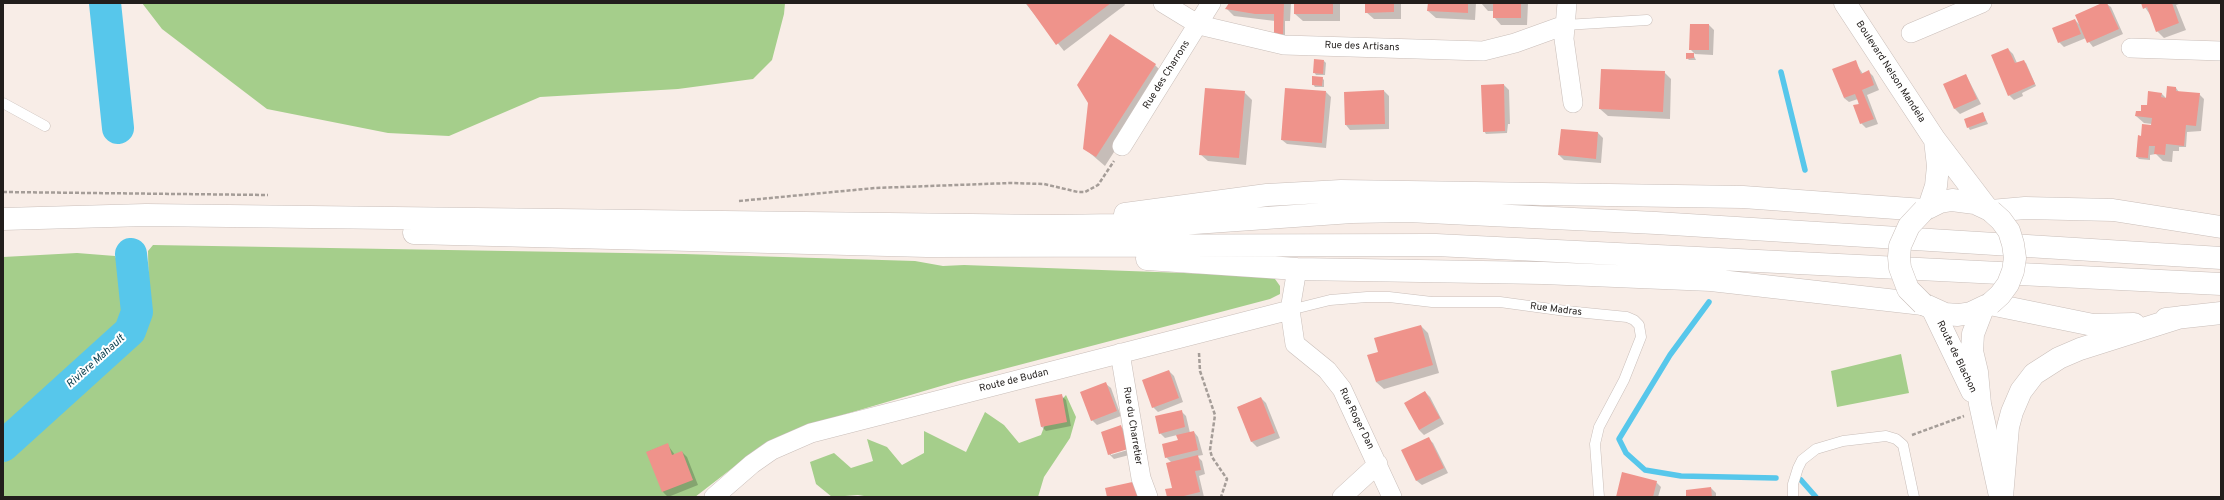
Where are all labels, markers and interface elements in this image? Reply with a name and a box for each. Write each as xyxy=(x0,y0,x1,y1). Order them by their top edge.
street label: Boulevard Nelson Mandela xyxy=(1853,19,1927,125)
street label: Rue des Charrons xyxy=(1141,38,1193,112)
street label: Rue des Artisans xyxy=(1324,40,1400,54)
street label: Rue Madras xyxy=(1529,301,1583,319)
street label: Route de Blachon xyxy=(1933,319,1979,395)
water label: Rivière Mahault xyxy=(64,332,128,392)
street label: Route de Budan xyxy=(978,367,1050,395)
street label: Rue du Charretier xyxy=(1120,386,1144,466)
street label: Rue Roger Dan xyxy=(1336,386,1376,452)

